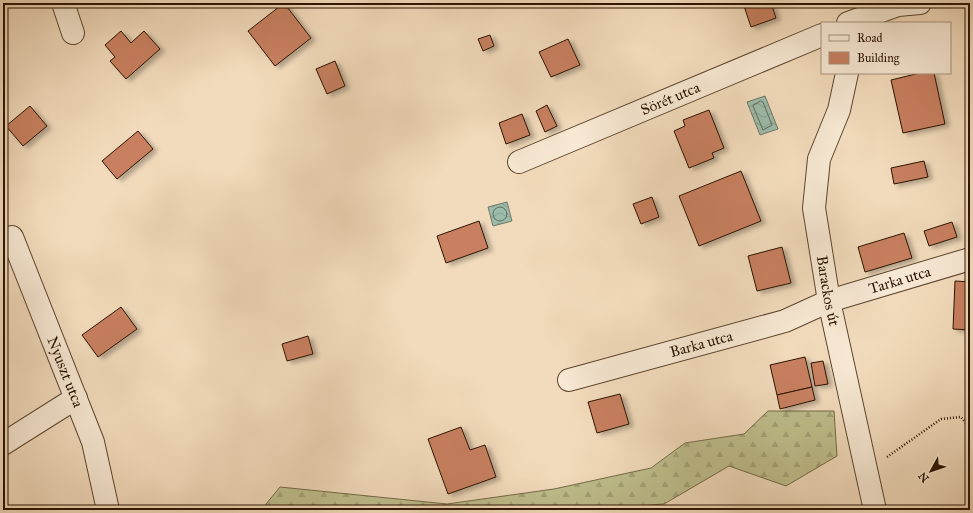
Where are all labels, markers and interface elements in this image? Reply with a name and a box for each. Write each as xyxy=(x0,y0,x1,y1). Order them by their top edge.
legend xyxy=(821,22,951,74)
text: Road xyxy=(857,31,883,45)
text: Building xyxy=(857,51,900,66)
street label: Sörét utca xyxy=(638,78,703,119)
street label: Barackos út xyxy=(813,254,843,328)
street label: Tarka utca xyxy=(867,262,933,298)
street label: Barka utca xyxy=(668,327,735,361)
street label: Nyuszt utca xyxy=(43,334,88,410)
north arrow xyxy=(911,451,951,491)
text: N xyxy=(915,469,932,485)

